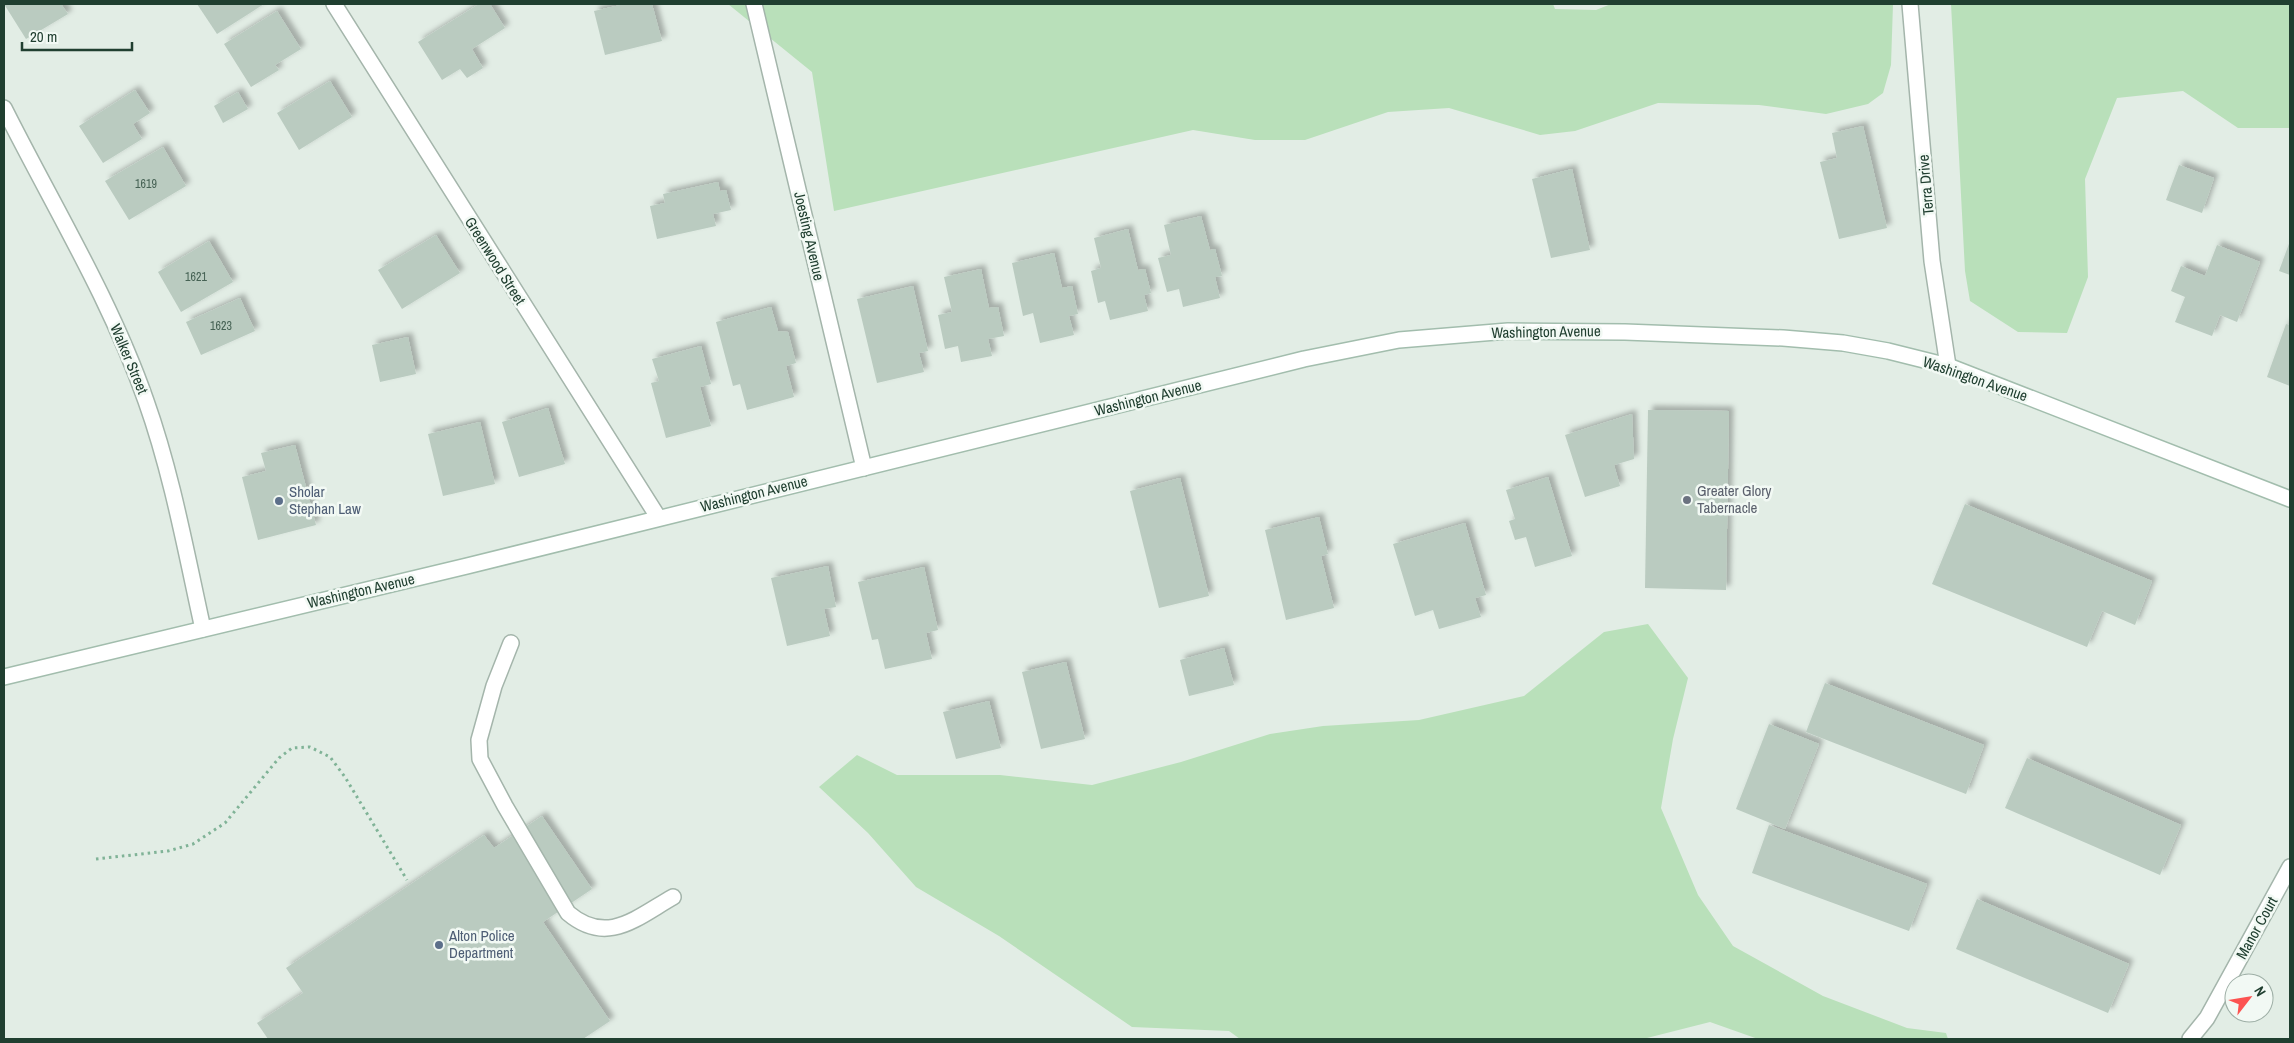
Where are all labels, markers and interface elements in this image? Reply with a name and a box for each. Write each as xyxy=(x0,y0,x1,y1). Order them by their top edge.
scale bar xyxy=(22,20,132,52)
text: 20 m xyxy=(30,26,57,47)
street label: Terra Drive xyxy=(1912,154,1939,216)
house number: 1619 xyxy=(135,176,157,192)
street label: Joesting Avenue xyxy=(789,189,830,283)
street label: Greenwood Street xyxy=(460,213,531,309)
house number: 1621 xyxy=(185,269,207,285)
house number: 1623 xyxy=(210,318,232,334)
street label: Washington Avenue xyxy=(1491,320,1601,343)
street label: Walker Street xyxy=(105,321,154,398)
street label: Washington Avenue xyxy=(1920,351,2030,406)
street label: Washington Avenue xyxy=(1092,374,1204,421)
street label: Washington Avenue xyxy=(698,470,810,517)
place label: Greater Glory Tabernacle xyxy=(1697,480,1772,518)
place label: Sholar Stephan Law xyxy=(289,481,361,519)
marker: Greater Glory Tabernacle xyxy=(1681,494,1693,506)
marker: Sholar Stephan Law xyxy=(273,495,285,507)
street label: Washington Avenue xyxy=(305,568,417,613)
street label: Manor Court xyxy=(2231,892,2283,963)
place label: Alton Police Department xyxy=(448,925,515,963)
marker: Alton Police Department xyxy=(433,939,445,951)
north arrow xyxy=(2224,973,2274,1023)
text: N xyxy=(2250,983,2270,999)

